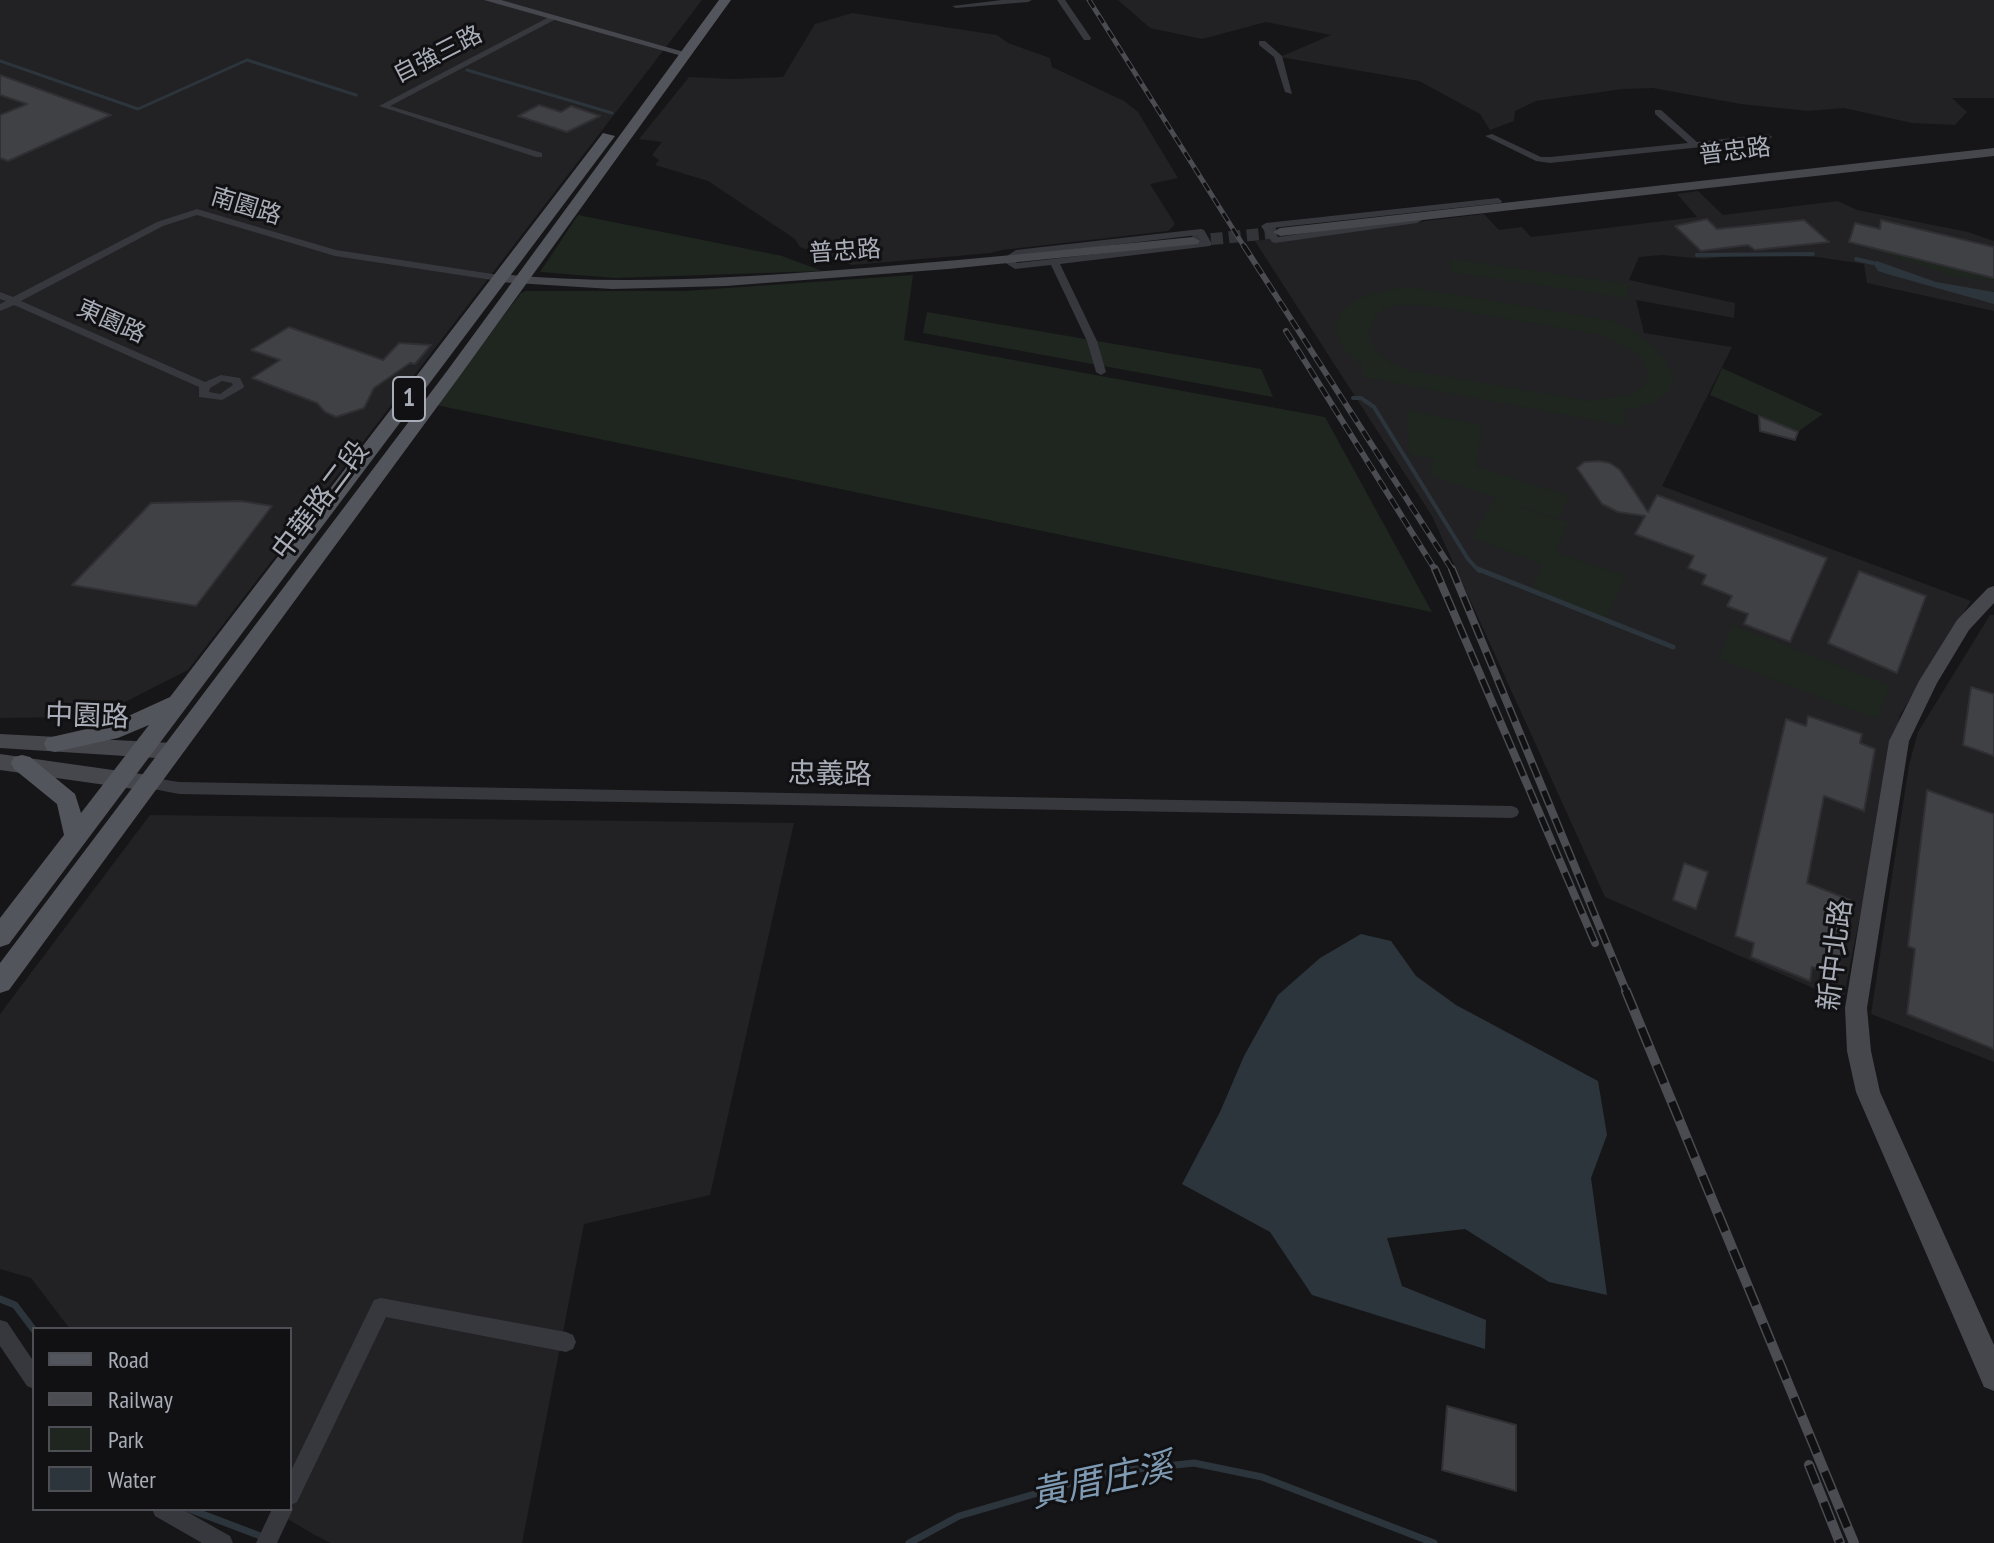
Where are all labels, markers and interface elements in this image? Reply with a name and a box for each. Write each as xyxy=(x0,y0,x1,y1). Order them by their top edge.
street label: 自強三路 xyxy=(389,20,487,90)
street label: 普忠路 xyxy=(1698,133,1772,171)
street label: 南園路 xyxy=(207,183,285,231)
street label: 普忠路 xyxy=(808,235,882,269)
street label: 東園路 xyxy=(72,294,150,350)
road number: 1 xyxy=(393,377,425,421)
street label: 中華路二段 xyxy=(265,435,377,567)
street label: 中園路 xyxy=(44,699,130,735)
street label: 忠義路 xyxy=(788,757,872,793)
street label: 新中北路 xyxy=(1813,897,1859,1013)
legend xyxy=(32,1327,292,1511)
text: Road xyxy=(108,1344,149,1375)
text: Railway xyxy=(108,1384,173,1415)
text: Park xyxy=(108,1424,144,1455)
water label: 黃厝庄溪 xyxy=(1027,1446,1177,1518)
text: Water xyxy=(108,1464,156,1495)

